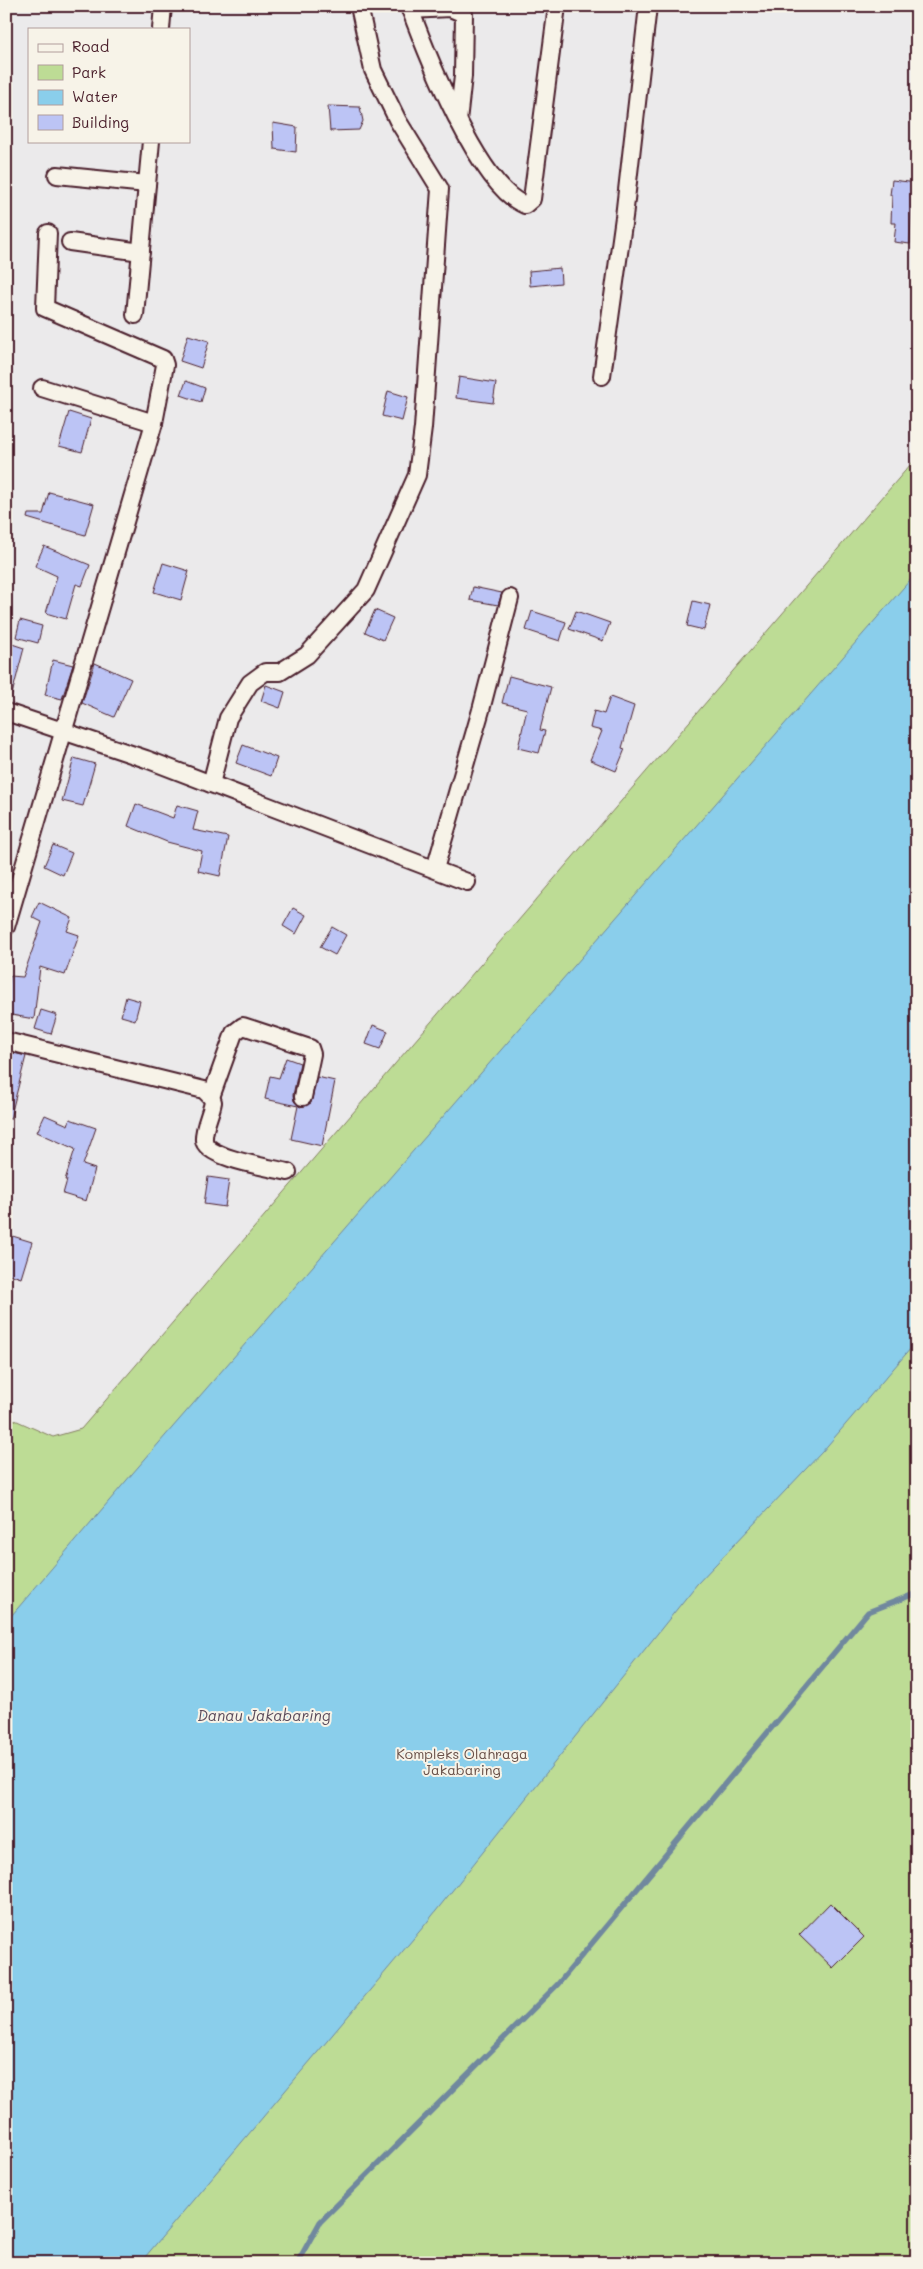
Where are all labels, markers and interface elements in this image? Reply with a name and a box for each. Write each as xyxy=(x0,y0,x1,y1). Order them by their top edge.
legend xyxy=(28,28,190,142)
text: Road xyxy=(72,36,109,56)
text: Park xyxy=(72,62,106,82)
text: Water xyxy=(72,86,118,106)
text: Building xyxy=(72,112,129,132)
water label: Danau Jakabaring xyxy=(197,1705,331,1725)
park label: Kompleks Olahraga Jakabaring xyxy=(396,1744,528,1779)

